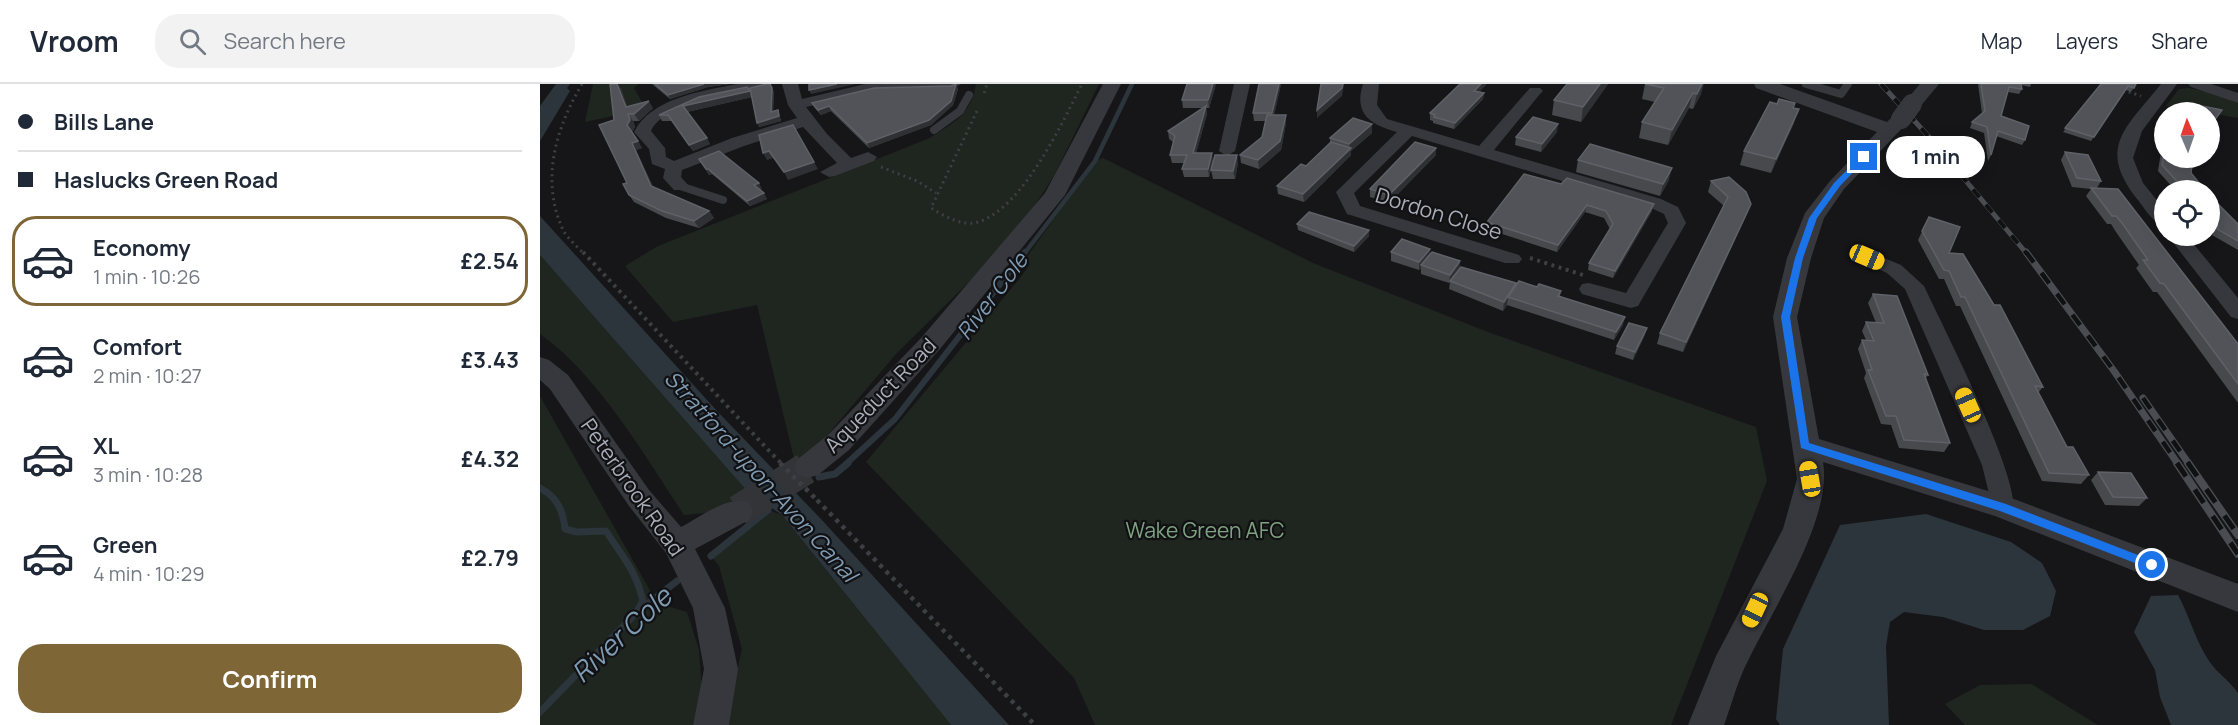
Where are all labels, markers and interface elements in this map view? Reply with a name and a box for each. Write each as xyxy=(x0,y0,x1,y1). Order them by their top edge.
search box xyxy=(155,14,575,68)
text: Vroom xyxy=(30,22,119,60)
icon: search xyxy=(176,25,209,58)
text: Search here xyxy=(224,26,346,56)
text: Map xyxy=(1981,27,2022,55)
text: Layers xyxy=(2055,27,2118,55)
text: Share xyxy=(2151,27,2208,55)
north arrow xyxy=(2154,102,2220,168)
map controls xyxy=(2154,102,2220,246)
text: Bills Lane xyxy=(54,107,154,137)
callout: 1 min xyxy=(1885,136,1984,178)
route end xyxy=(1850,143,1877,170)
text: 1 min xyxy=(1911,143,1960,170)
text: Haslucks Green Road xyxy=(54,165,278,195)
street label: Dordon Close xyxy=(1372,180,1506,246)
button: locate xyxy=(2154,180,2220,246)
text: Economy xyxy=(93,233,191,263)
icon: car xyxy=(21,234,75,288)
car xyxy=(1847,242,1887,272)
water label: River Cole xyxy=(949,245,1035,346)
text: £2.54 xyxy=(460,246,519,276)
text: 1 min · 10:26 xyxy=(93,263,201,290)
text: Comfort xyxy=(93,332,182,362)
street label: Aqueduct Road xyxy=(818,332,942,458)
icon: car xyxy=(21,333,75,387)
text: £3.43 xyxy=(461,345,519,375)
text: 2 min · 10:27 xyxy=(93,362,202,389)
water label: Stratford-upon-Avon Canal xyxy=(658,364,866,590)
car xyxy=(1952,385,1984,425)
street label: Peterbrook Road xyxy=(575,413,691,561)
text: XL xyxy=(93,431,119,461)
icon: car xyxy=(21,432,75,486)
text: £4.32 xyxy=(461,444,519,474)
car xyxy=(1798,460,1822,498)
text: 3 min · 10:28 xyxy=(93,461,203,488)
park label: Wake Green AFC xyxy=(1125,516,1285,544)
text: Green xyxy=(93,530,158,560)
icon: car xyxy=(21,531,75,585)
text: £2.79 xyxy=(461,543,519,573)
route start xyxy=(2138,551,2165,578)
text: 4 min · 10:29 xyxy=(93,560,205,587)
water label: River Cole xyxy=(563,576,681,690)
car xyxy=(1739,590,1771,630)
button: Confirm xyxy=(18,644,522,713)

